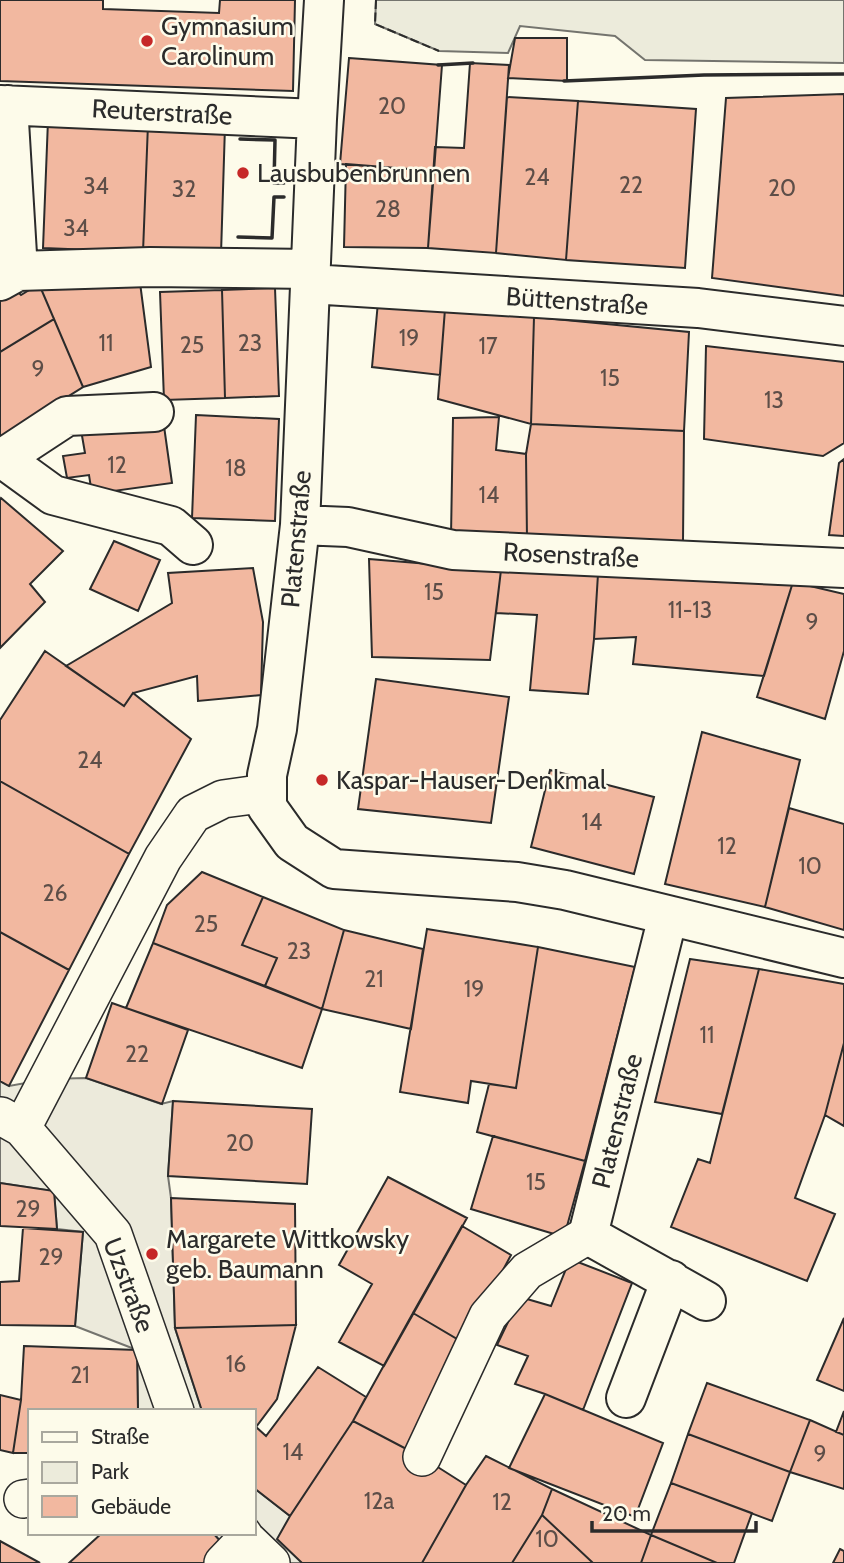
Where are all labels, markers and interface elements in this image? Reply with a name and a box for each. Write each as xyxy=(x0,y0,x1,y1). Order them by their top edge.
place label: Gymnasium Carolinum xyxy=(161,10,294,72)
marker: Gymnasium Carolinum xyxy=(139,33,155,49)
street label: Reuterstraße xyxy=(91,92,233,132)
house number: 20 xyxy=(378,92,406,120)
place label: Lausbubenbrunnen xyxy=(257,157,470,189)
house number: 24 xyxy=(524,163,550,191)
marker: Lausbubenbrunnen xyxy=(235,165,251,181)
house number: 22 xyxy=(619,171,643,199)
house number: 34 xyxy=(83,172,109,200)
house number: 20 xyxy=(768,174,796,202)
house number: 32 xyxy=(172,175,196,203)
house number: 28 xyxy=(375,195,401,223)
house number: 34 xyxy=(63,214,89,242)
street label: Büttenstraße xyxy=(505,280,649,322)
house number: 19 xyxy=(399,324,419,352)
house number: 11 xyxy=(99,329,114,357)
house number: 23 xyxy=(238,329,262,357)
house number: 25 xyxy=(180,331,204,359)
house number: 17 xyxy=(478,332,498,360)
house number: 9 xyxy=(31,355,45,383)
house number: 15 xyxy=(600,364,620,392)
house number: 13 xyxy=(764,386,784,414)
house number: 12 xyxy=(107,451,127,479)
house number: 18 xyxy=(225,454,247,482)
street label: Platenstraße xyxy=(274,469,318,609)
house number: 14 xyxy=(479,481,499,509)
street label: Rosenstraße xyxy=(502,535,640,575)
house number: 15 xyxy=(424,578,444,606)
house number: 11-13 xyxy=(668,596,712,624)
house number: 9 xyxy=(805,608,819,636)
house number: 24 xyxy=(77,746,103,774)
place label: Kaspar-Hauser-Denkmal xyxy=(336,764,606,796)
marker: Kaspar-Hauser-Denkmal xyxy=(314,772,330,788)
house number: 14 xyxy=(582,808,602,836)
house number: 12 xyxy=(717,832,737,860)
house number: 10 xyxy=(798,852,822,880)
house number: 26 xyxy=(42,879,68,907)
house number: 25 xyxy=(194,910,218,938)
house number: 23 xyxy=(287,937,311,965)
house number: 21 xyxy=(364,965,384,993)
house number: 19 xyxy=(464,975,484,1003)
house number: 11 xyxy=(700,1021,715,1049)
house number: 22 xyxy=(125,1040,149,1068)
street label: Platenstraße xyxy=(585,1050,649,1192)
house number: 20 xyxy=(226,1129,254,1157)
house number: 15 xyxy=(526,1168,546,1196)
house number: 29 xyxy=(15,1195,41,1223)
place label: Margarete Wittkowsky geb. Baumann xyxy=(166,1223,409,1285)
street label: Uzstraße xyxy=(96,1233,162,1337)
house number: 29 xyxy=(38,1243,64,1271)
marker: Margarete Wittkowsky geb. Baumann xyxy=(144,1246,160,1262)
house number: 16 xyxy=(226,1350,246,1378)
house number: 21 xyxy=(70,1361,90,1389)
legend xyxy=(28,1409,256,1535)
text: Straße xyxy=(91,1424,150,1449)
house number: 14 xyxy=(283,1438,303,1466)
house number: 9 xyxy=(813,1440,827,1468)
text: Park xyxy=(91,1459,129,1484)
house number: 12a xyxy=(364,1487,394,1515)
house number: 12 xyxy=(492,1488,512,1516)
scale bar xyxy=(592,1490,756,1534)
text: Gebäude xyxy=(91,1494,171,1519)
text: 20 m xyxy=(602,1501,651,1526)
house number: 10 xyxy=(535,1525,559,1553)

